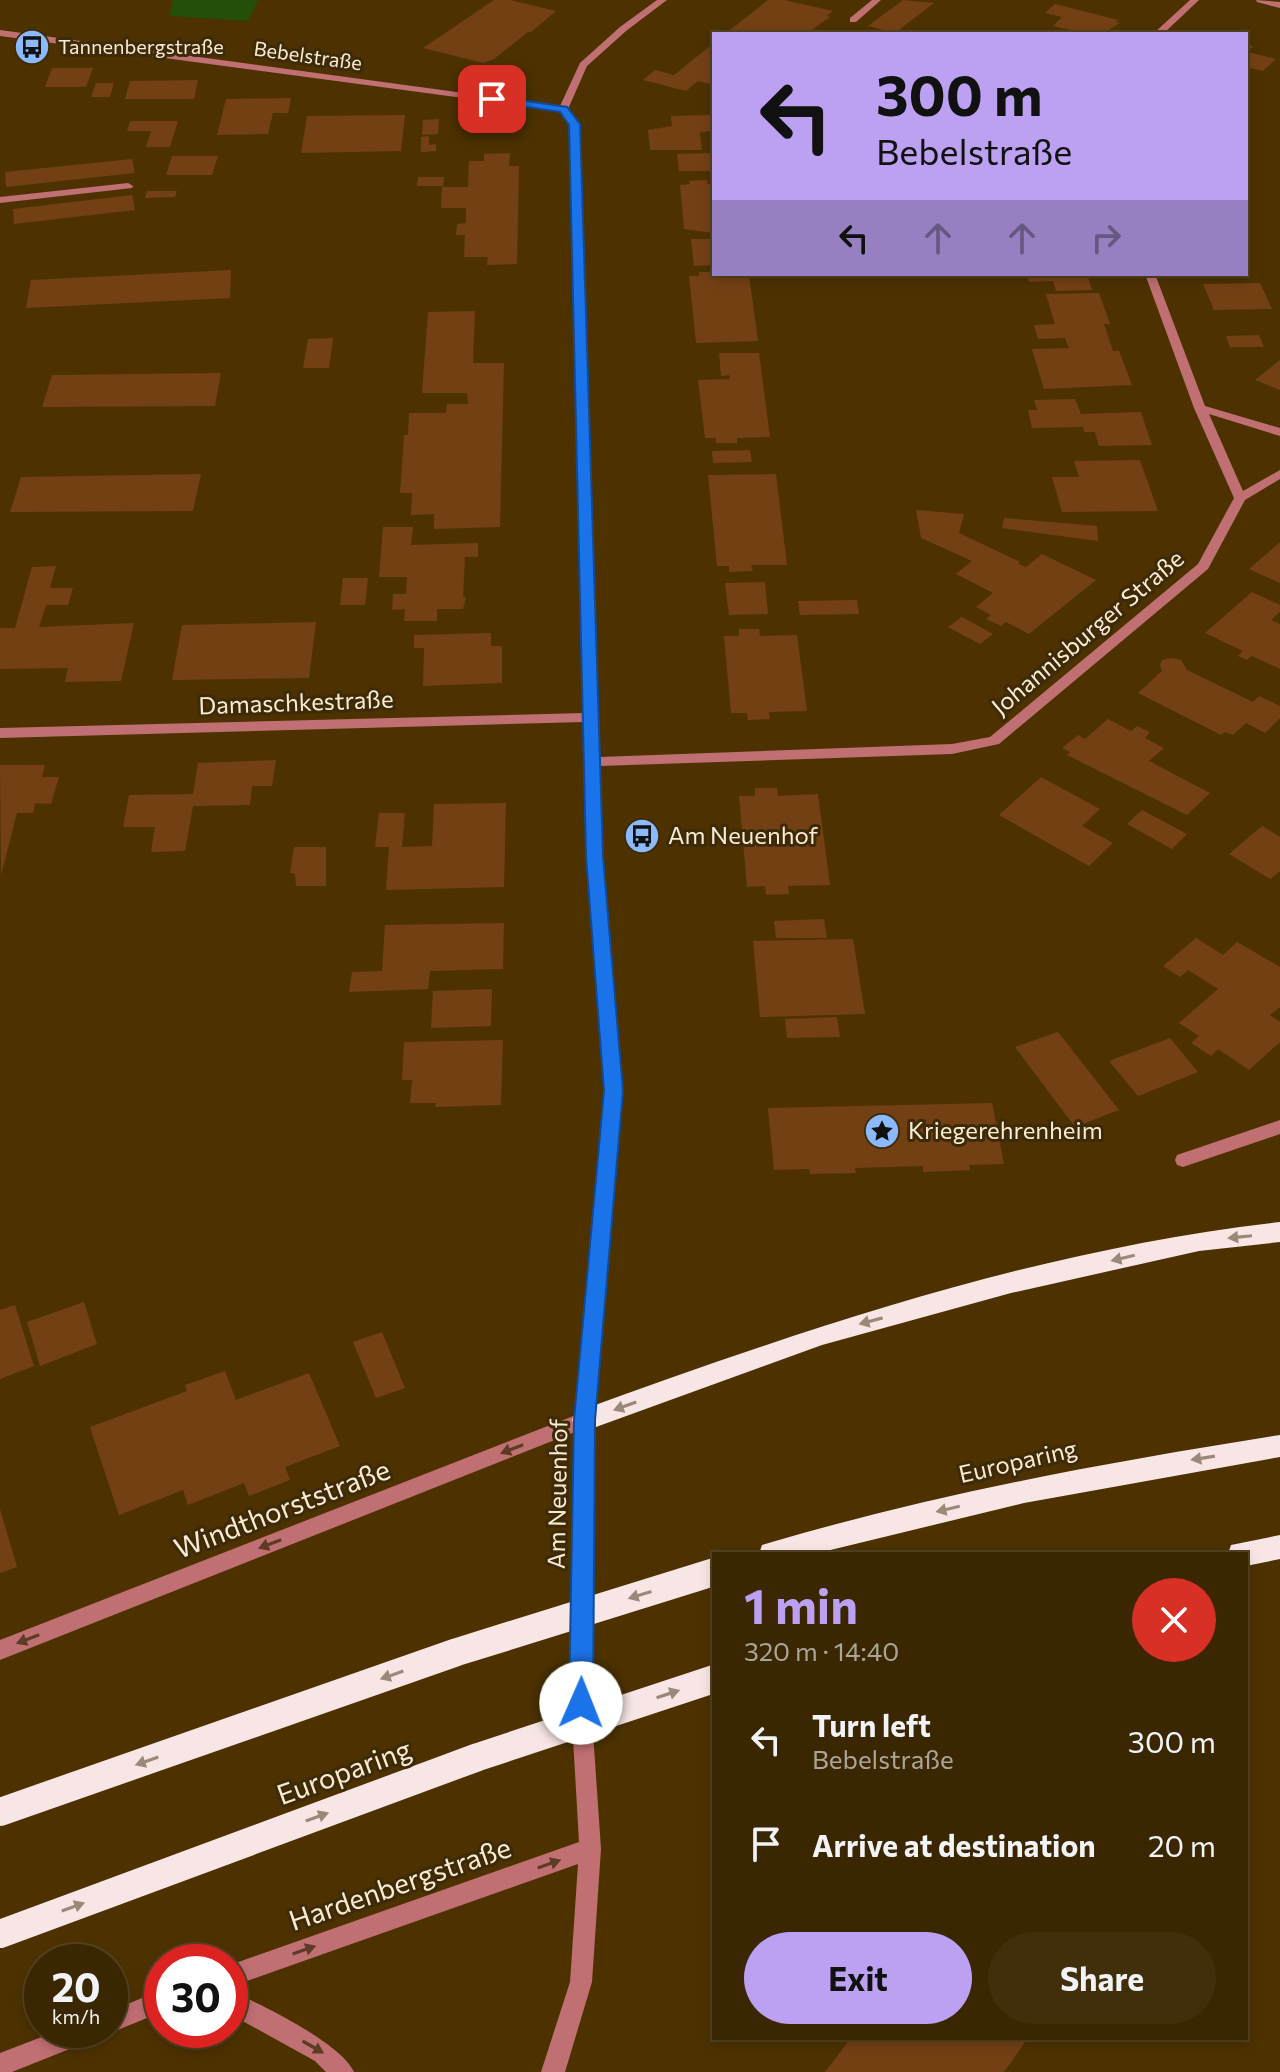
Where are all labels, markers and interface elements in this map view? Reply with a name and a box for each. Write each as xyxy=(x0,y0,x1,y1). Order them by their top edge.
bus stop icon: Tannenbergstraße xyxy=(13,28,51,66)
place label: Tannenbergstraße xyxy=(58,34,224,58)
street label: Bebelstraße xyxy=(252,36,364,74)
text: 300 m xyxy=(876,59,1043,128)
icon: left xyxy=(744,64,848,168)
pin xyxy=(458,65,526,133)
icon: arrive xyxy=(470,77,514,121)
text: Bebelstraße xyxy=(876,128,1072,172)
icon: left xyxy=(832,216,876,260)
icon: ahead xyxy=(916,216,960,260)
icon: ahead xyxy=(1000,216,1044,260)
icon: right xyxy=(1084,216,1128,260)
street label: Johannisburger Straße xyxy=(985,543,1189,721)
street label: Damaschkestraße xyxy=(198,684,394,719)
bus stop icon: Am Neuenhof xyxy=(623,817,661,855)
place label: Am Neuenhof xyxy=(668,820,819,849)
place icon: Kriegerehrenheim xyxy=(863,1112,901,1150)
place label: Kriegerehrenheim xyxy=(908,1115,1103,1144)
one-way arrow xyxy=(1227,1230,1252,1243)
one-way arrow xyxy=(1111,1252,1136,1265)
one-way arrow xyxy=(859,1316,884,1328)
one-way arrow xyxy=(613,1400,637,1412)
street label: Am Neuenhof xyxy=(541,1418,572,1569)
street label: Europaring xyxy=(956,1433,1080,1488)
one-way arrow xyxy=(500,1443,524,1456)
street label: Windthorststraße xyxy=(169,1451,394,1565)
one-way arrow xyxy=(1190,1452,1215,1465)
one-way arrow xyxy=(936,1503,961,1516)
one-way arrow xyxy=(258,1538,282,1551)
text: 1 min xyxy=(744,1575,858,1634)
button: close xyxy=(1132,1578,1216,1662)
one-way arrow xyxy=(627,1590,651,1602)
one-way arrow xyxy=(16,1633,40,1646)
text: 320 m · 14:40 xyxy=(744,1635,899,1666)
position arrow xyxy=(539,1661,623,1745)
one-way arrow xyxy=(380,1669,404,1682)
one-way arrow xyxy=(657,1688,681,1700)
text: Turn left xyxy=(812,1706,931,1743)
icon: left xyxy=(744,1718,788,1762)
text: 300 m xyxy=(1128,1722,1216,1759)
street label: Europaring xyxy=(272,1731,415,1811)
text: Bebelstraße xyxy=(812,1743,954,1774)
one-way arrow xyxy=(134,1755,158,1767)
one-way arrow xyxy=(305,1810,329,1822)
icon: arrive xyxy=(744,1822,788,1866)
text: Arrive at destination xyxy=(812,1826,1096,1863)
text: 20 m xyxy=(1148,1826,1216,1863)
street label: Hardenbergstraße xyxy=(284,1829,515,1937)
one-way arrow xyxy=(537,1857,561,1869)
one-way arrow xyxy=(61,1900,85,1912)
button: Exit xyxy=(744,1932,972,2024)
button: Share xyxy=(988,1932,1216,2024)
one-way arrow xyxy=(292,1943,316,1956)
speed limit sign: 30 xyxy=(144,1944,248,2048)
text: 20 xyxy=(51,1961,101,2010)
text: km/h xyxy=(52,2004,100,2028)
one-way arrow xyxy=(302,2040,324,2054)

